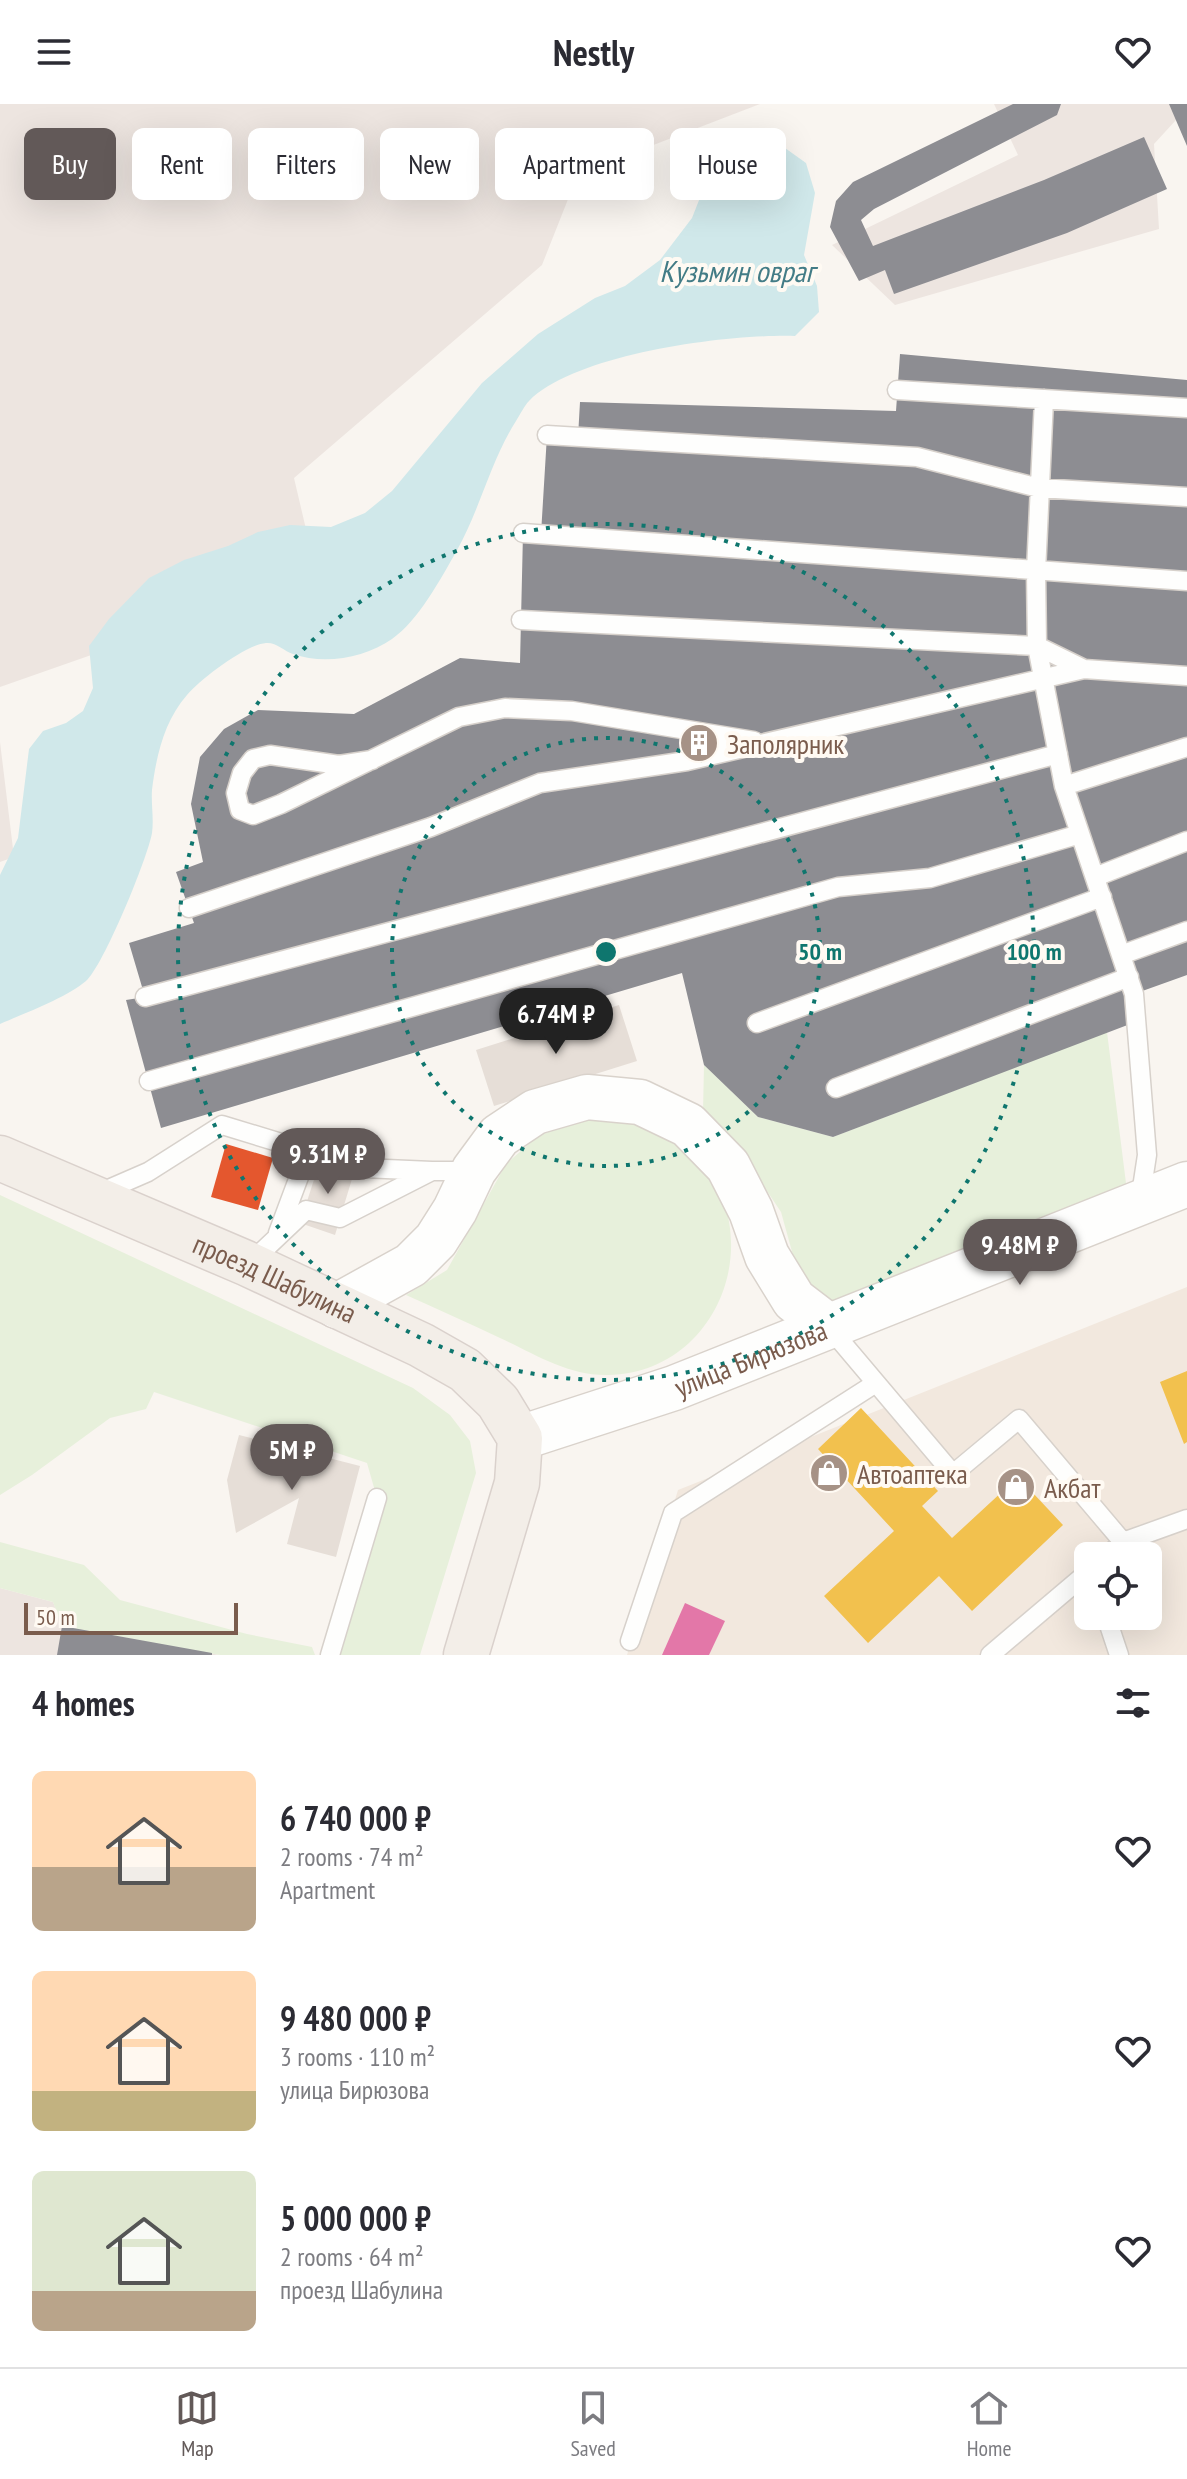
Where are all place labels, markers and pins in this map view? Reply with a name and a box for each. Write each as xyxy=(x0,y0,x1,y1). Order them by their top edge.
building icon: Заполярник xyxy=(678,722,720,764)
place label: Заполярник xyxy=(727,725,844,762)
centre of rings xyxy=(592,938,620,966)
pin: 6.74M ₽ xyxy=(482,988,630,1056)
pin: 9.31M ₽ xyxy=(254,1128,402,1196)
pin: 9.48M ₽ xyxy=(946,1219,1094,1287)
pin: 5M ₽ xyxy=(245,1424,339,1492)
shop icon: Автоаптека xyxy=(808,1452,850,1494)
place label: Автоаптека xyxy=(857,1455,968,1492)
shop icon: Акбат xyxy=(995,1466,1037,1508)
place label: Акбат xyxy=(1044,1469,1100,1506)

